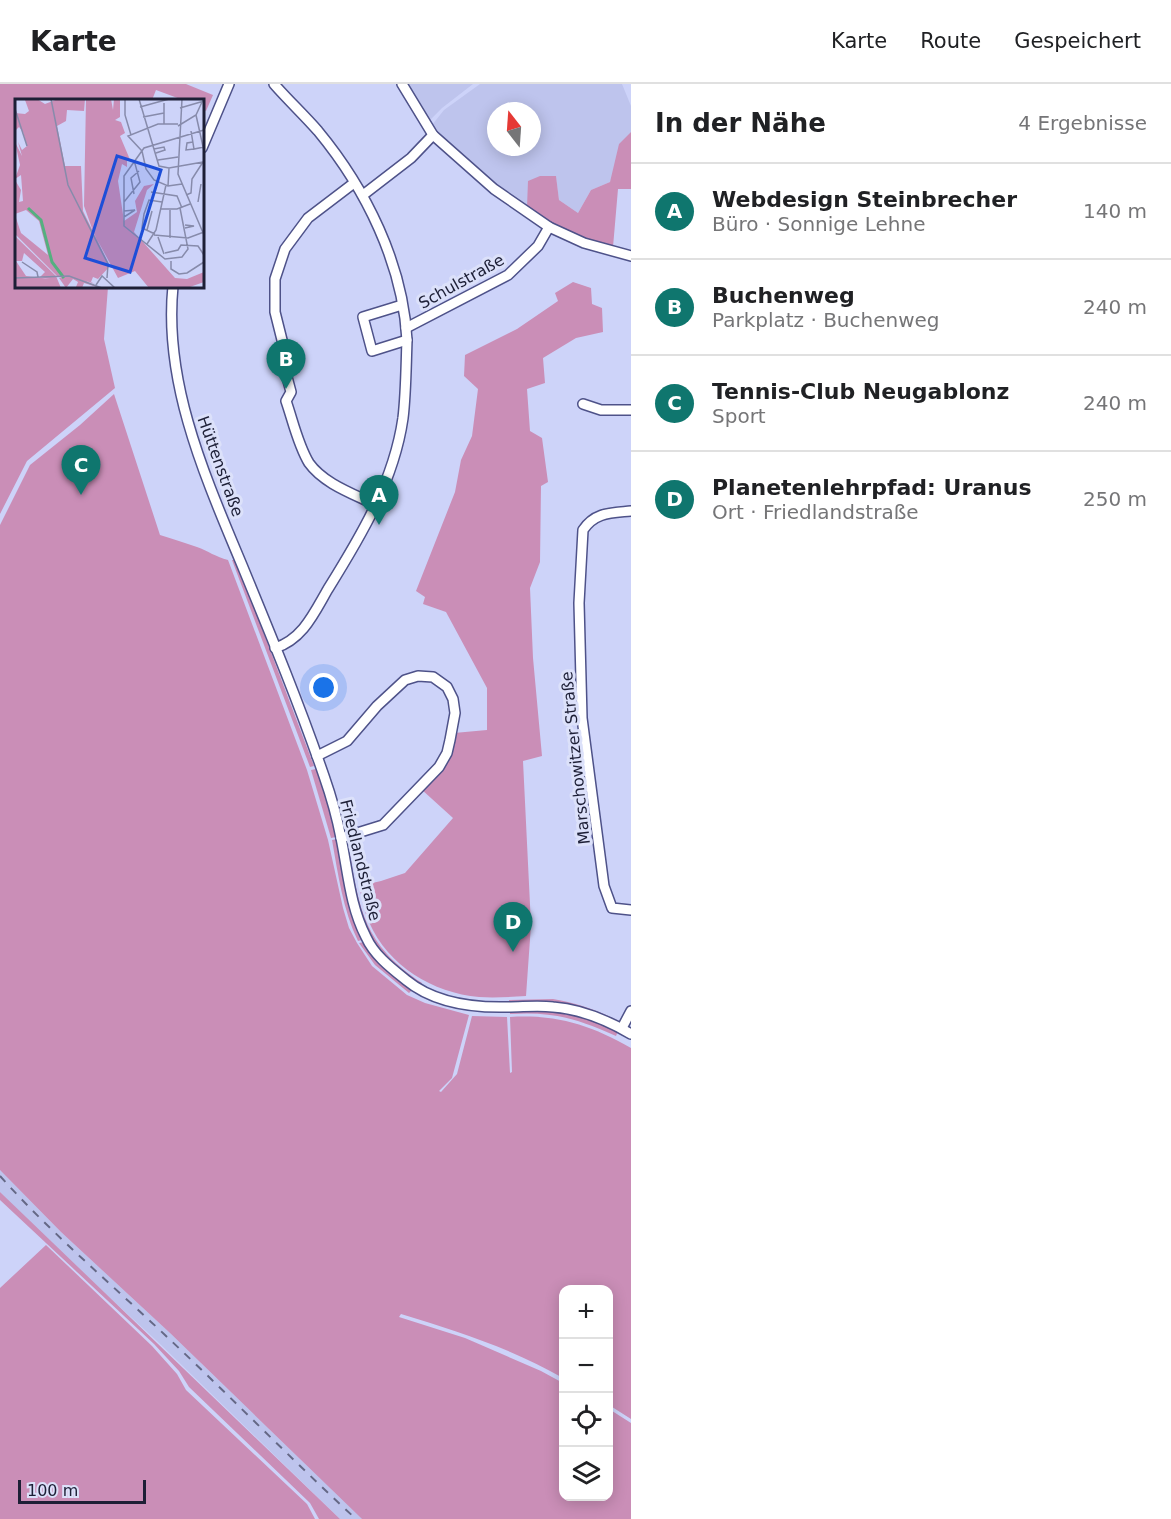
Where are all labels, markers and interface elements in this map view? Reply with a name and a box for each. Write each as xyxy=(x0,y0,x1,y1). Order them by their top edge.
text: Karte xyxy=(30,25,117,58)
text: Karte xyxy=(831,29,887,53)
text: Route xyxy=(920,29,981,53)
text: Gespeichert xyxy=(1014,29,1141,53)
inset map xyxy=(15,99,204,288)
north arrow xyxy=(487,102,541,156)
text: In der Nähe xyxy=(655,108,826,138)
text: 4 Ergebnisse xyxy=(1018,111,1147,135)
text: Webdesign Steinbrecher xyxy=(712,187,1017,212)
text: A xyxy=(667,199,682,223)
text: 140 m xyxy=(1083,199,1147,223)
text: Büro · Sonnige Lehne xyxy=(712,212,925,236)
street label: Schulstraße xyxy=(415,250,507,313)
text: Buchenweg xyxy=(712,283,855,308)
text: B xyxy=(667,295,682,319)
text: 240 m xyxy=(1083,295,1147,319)
text: Parkplatz · Buchenweg xyxy=(712,308,940,332)
pin: B xyxy=(266,340,306,389)
text: Tennis-Club Neugablonz xyxy=(712,379,1009,404)
text: C xyxy=(667,391,682,415)
text: 240 m xyxy=(1083,391,1147,415)
text: Sport xyxy=(712,404,766,428)
street label: Hüttenstraße xyxy=(194,413,248,519)
pin: C xyxy=(62,446,100,495)
text: Planetenlehrpfad: Uranus xyxy=(712,475,1032,500)
pin: A xyxy=(360,476,398,525)
text: D xyxy=(666,487,683,511)
text: 250 m xyxy=(1083,487,1147,511)
text: Ort · Friedlandstraße xyxy=(712,500,919,524)
street label: Marschowitzer Straße xyxy=(557,671,594,845)
your location xyxy=(309,673,338,702)
street label: Friedlandstraße xyxy=(336,797,385,923)
pin: D xyxy=(494,902,532,952)
map controls xyxy=(559,1285,613,1501)
button: + xyxy=(559,1285,613,1339)
button: − xyxy=(559,1339,613,1393)
button: locate xyxy=(559,1393,613,1447)
button: layers xyxy=(559,1447,613,1501)
scale bar xyxy=(18,1477,146,1504)
text: 100 m xyxy=(27,1481,78,1500)

